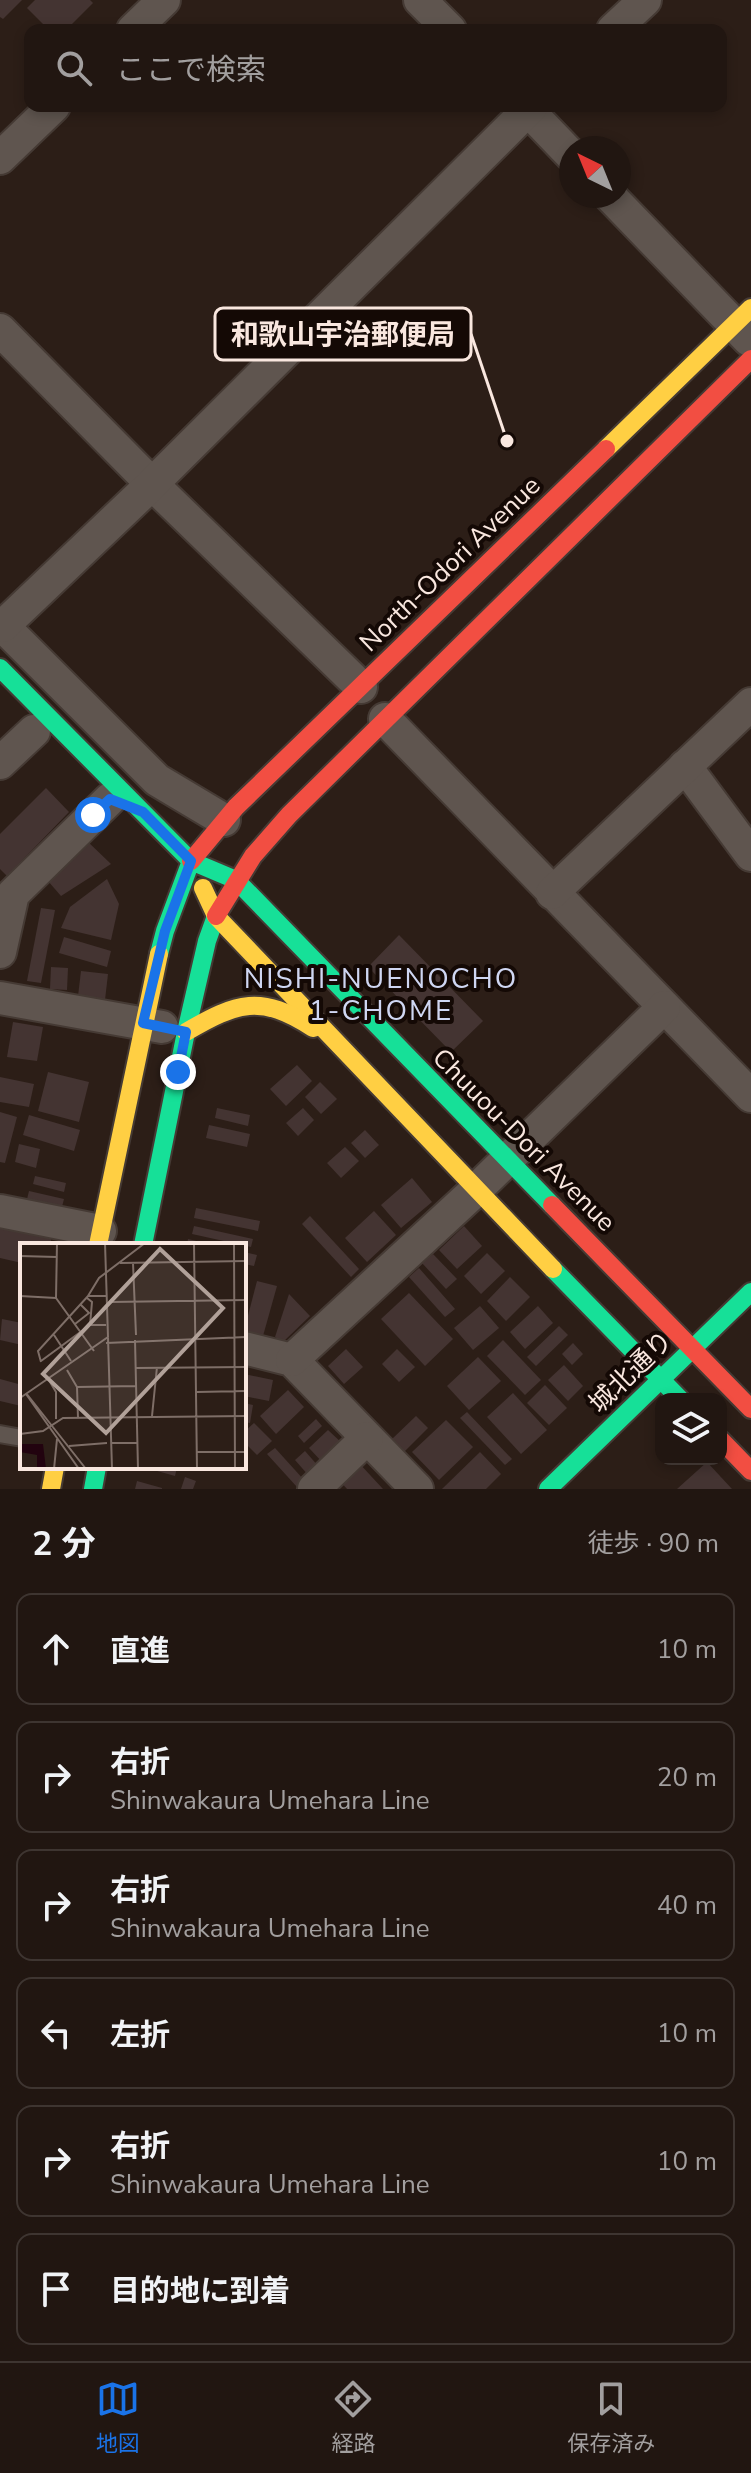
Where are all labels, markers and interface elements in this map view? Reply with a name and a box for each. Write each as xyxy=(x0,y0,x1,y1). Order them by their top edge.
search box xyxy=(24,24,727,112)
icon: search xyxy=(52,46,96,90)
text: ここで検索 xyxy=(116,50,266,91)
north arrow xyxy=(559,136,631,208)
callout: 和歌山宇治郵便局 xyxy=(215,308,471,360)
text: 和歌山宇治郵便局 xyxy=(231,316,455,354)
street label: North-Odori Avenue xyxy=(352,469,548,659)
route start xyxy=(75,797,111,833)
district label: NISHI-NUENOCHO 1-CHOME xyxy=(244,960,518,1030)
street label: Chuuou-Dori Avenue xyxy=(425,1041,623,1239)
route end xyxy=(160,1054,196,1090)
inset map xyxy=(20,1243,246,1469)
street label: 城北通り xyxy=(581,1323,681,1421)
map controls xyxy=(655,1393,727,1465)
button: layers xyxy=(655,1393,727,1465)
text: 2 分 xyxy=(32,1521,96,1567)
text: 徒歩 · 90 m xyxy=(588,1526,719,1561)
icon: ahead xyxy=(34,1627,78,1671)
text: 直進 xyxy=(110,1631,170,1672)
text: 10 m xyxy=(657,1632,717,1667)
text: 右折 xyxy=(110,1742,170,1783)
icon: right xyxy=(34,1755,78,1799)
text: 20 m xyxy=(657,1760,717,1795)
text: Shinwakaura Umehara Line xyxy=(110,1783,430,1818)
text: 右折 xyxy=(110,1870,170,1911)
icon: right xyxy=(34,1883,78,1927)
text: 40 m xyxy=(657,1888,717,1923)
text: Shinwakaura Umehara Line xyxy=(110,1911,430,1946)
icon: left xyxy=(34,2011,78,2055)
text: 左折 xyxy=(110,2015,170,2056)
text: 10 m xyxy=(657,2016,717,2051)
text: 右折 xyxy=(110,2126,170,2167)
icon: right xyxy=(34,2139,78,2183)
text: 10 m xyxy=(657,2144,717,2179)
text: Shinwakaura Umehara Line xyxy=(110,2167,430,2202)
icon: arrive xyxy=(34,2267,78,2311)
text: 目的地に到着 xyxy=(110,2271,290,2312)
tab: 地図 xyxy=(96,2377,140,2459)
tab: 経路 xyxy=(331,2377,375,2459)
tab: 保存済み xyxy=(567,2377,655,2459)

